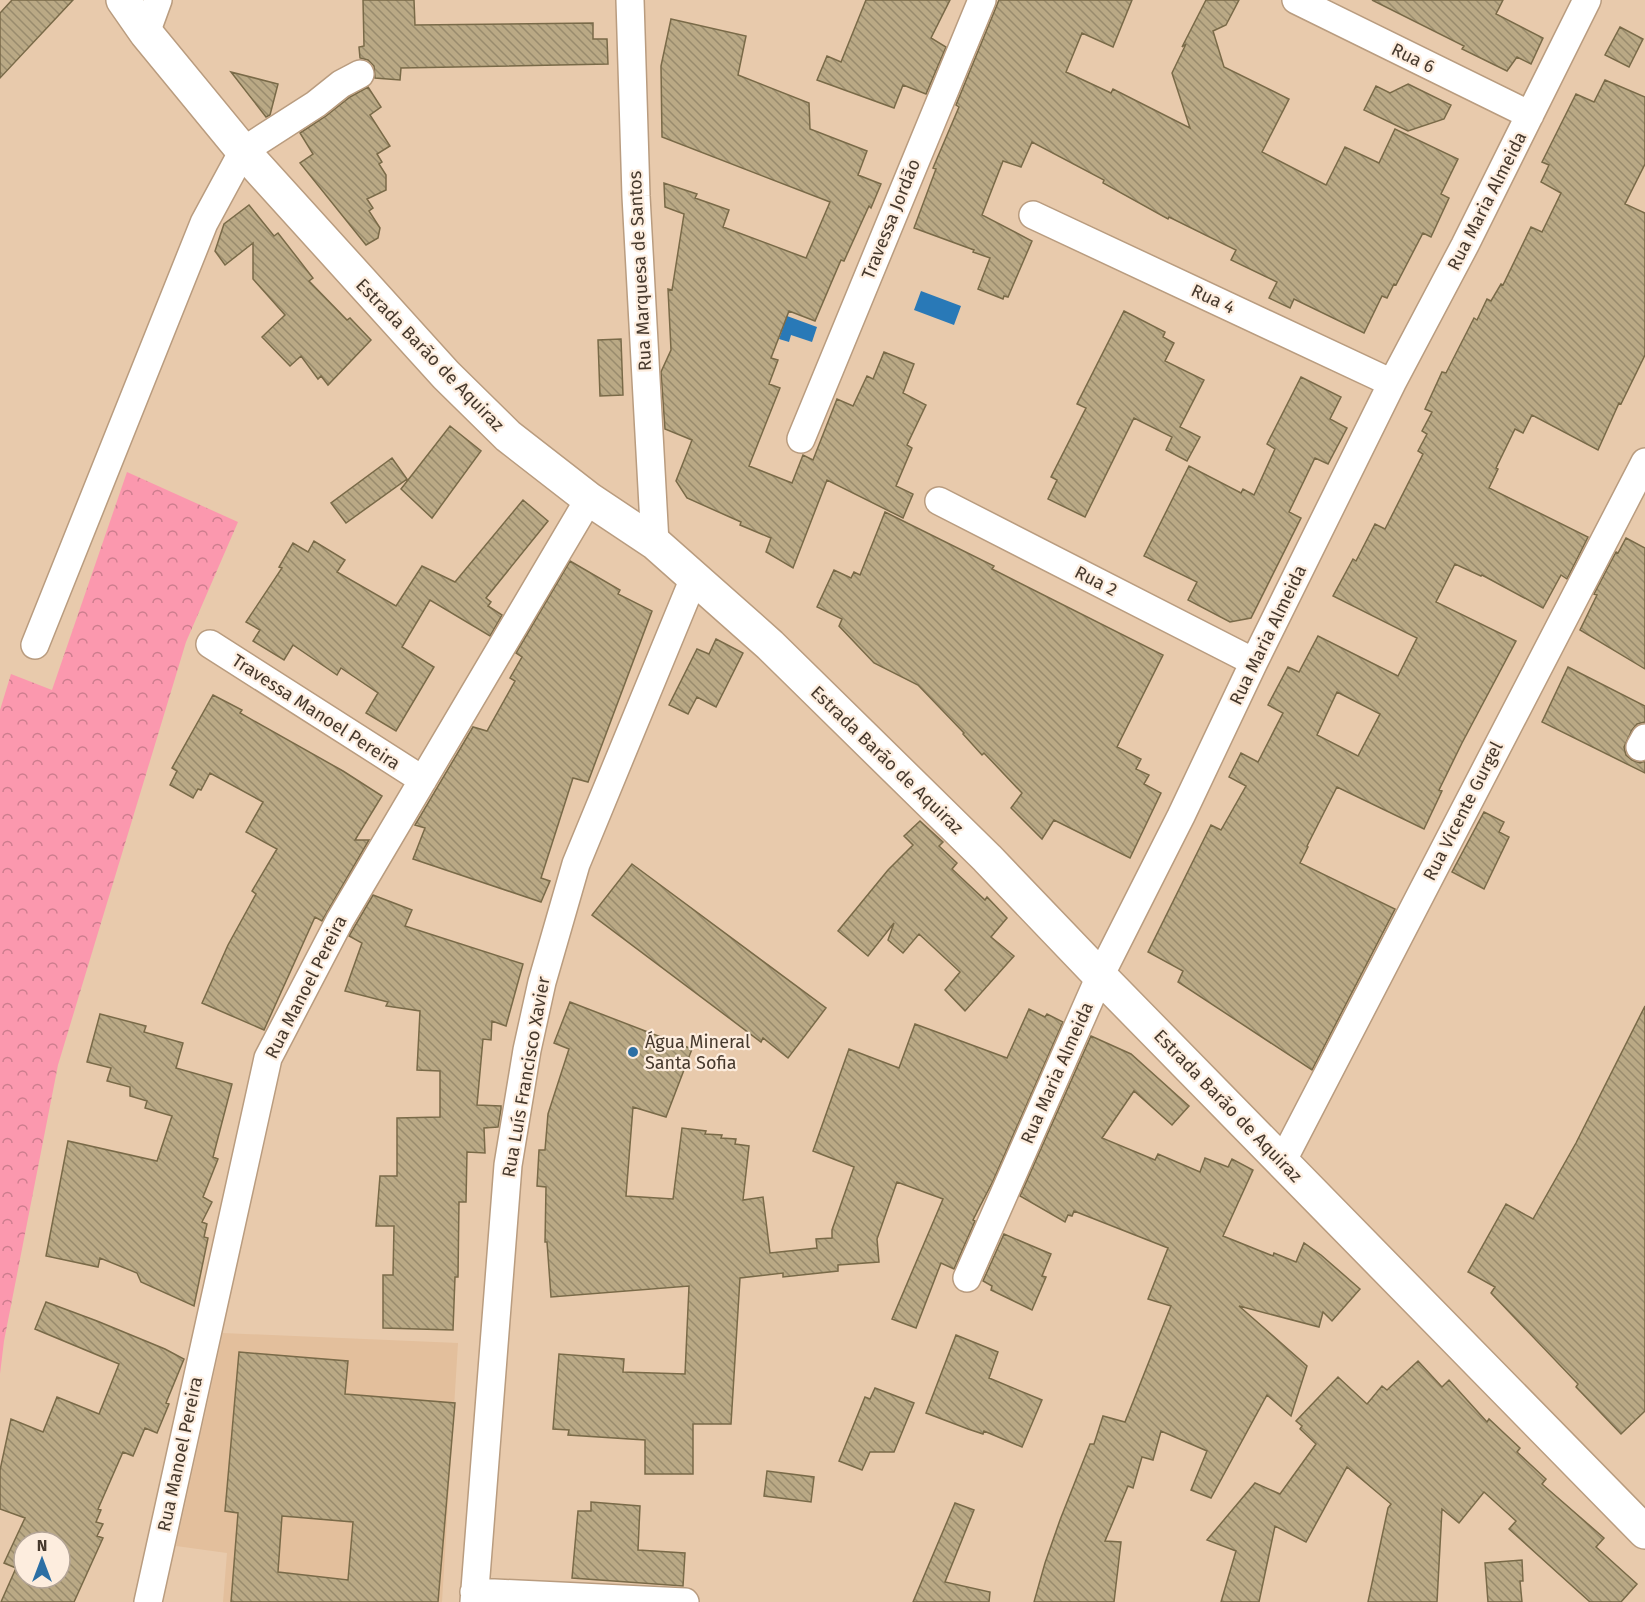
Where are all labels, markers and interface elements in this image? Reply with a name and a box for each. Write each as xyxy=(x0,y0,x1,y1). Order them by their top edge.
street label: Rua 6 xyxy=(1388,38,1438,78)
street label: Rua Maria Almeida xyxy=(1443,128,1531,274)
street label: Travessa Jordão xyxy=(857,156,925,282)
street label: Rua Marquesa de Santos xyxy=(624,170,656,372)
street label: Estrada Barão de Aquiraz xyxy=(351,274,509,436)
street label: Rua 4 xyxy=(1188,279,1239,319)
street label: Rua 2 xyxy=(1071,561,1121,601)
street label: Rua Maria Almeida xyxy=(1225,562,1311,708)
street label: Travessa Manoel Pereira xyxy=(228,649,404,775)
street label: Estrada Barão de Aquiraz xyxy=(806,681,968,839)
street label: Rua Vicente Gurgel xyxy=(1418,738,1508,884)
street label: Rua Manoel Pereira xyxy=(260,912,352,1062)
street label: Rua Luís Francisco Xavier xyxy=(497,975,555,1179)
street label: Rua Maria Almeida xyxy=(1016,999,1098,1147)
street label: Estrada Barão de Aquiraz xyxy=(1149,1025,1307,1187)
place label: Água Mineral Santa Sofia xyxy=(645,1030,750,1074)
marker: Água Mineral Santa Sofia xyxy=(626,1045,640,1059)
street label: Rua Manoel Pereira xyxy=(153,1375,207,1533)
north arrow xyxy=(12,1530,72,1590)
text: N xyxy=(37,1536,47,1555)

